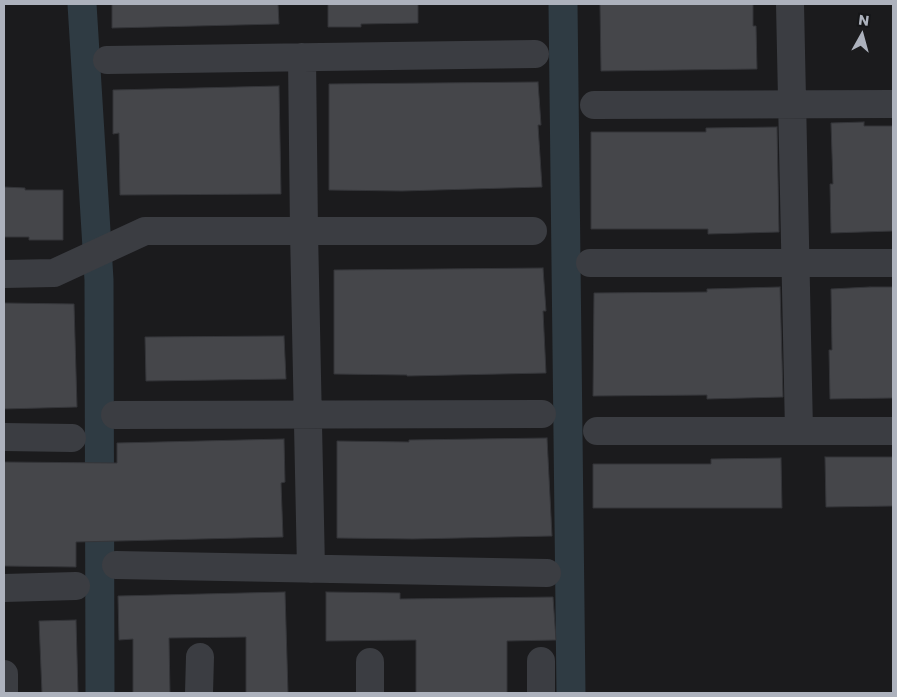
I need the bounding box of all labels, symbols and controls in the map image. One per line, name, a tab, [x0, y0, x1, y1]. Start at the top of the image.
north arrow	[837, 10, 887, 60]
text: N	[857, 10, 870, 31]

